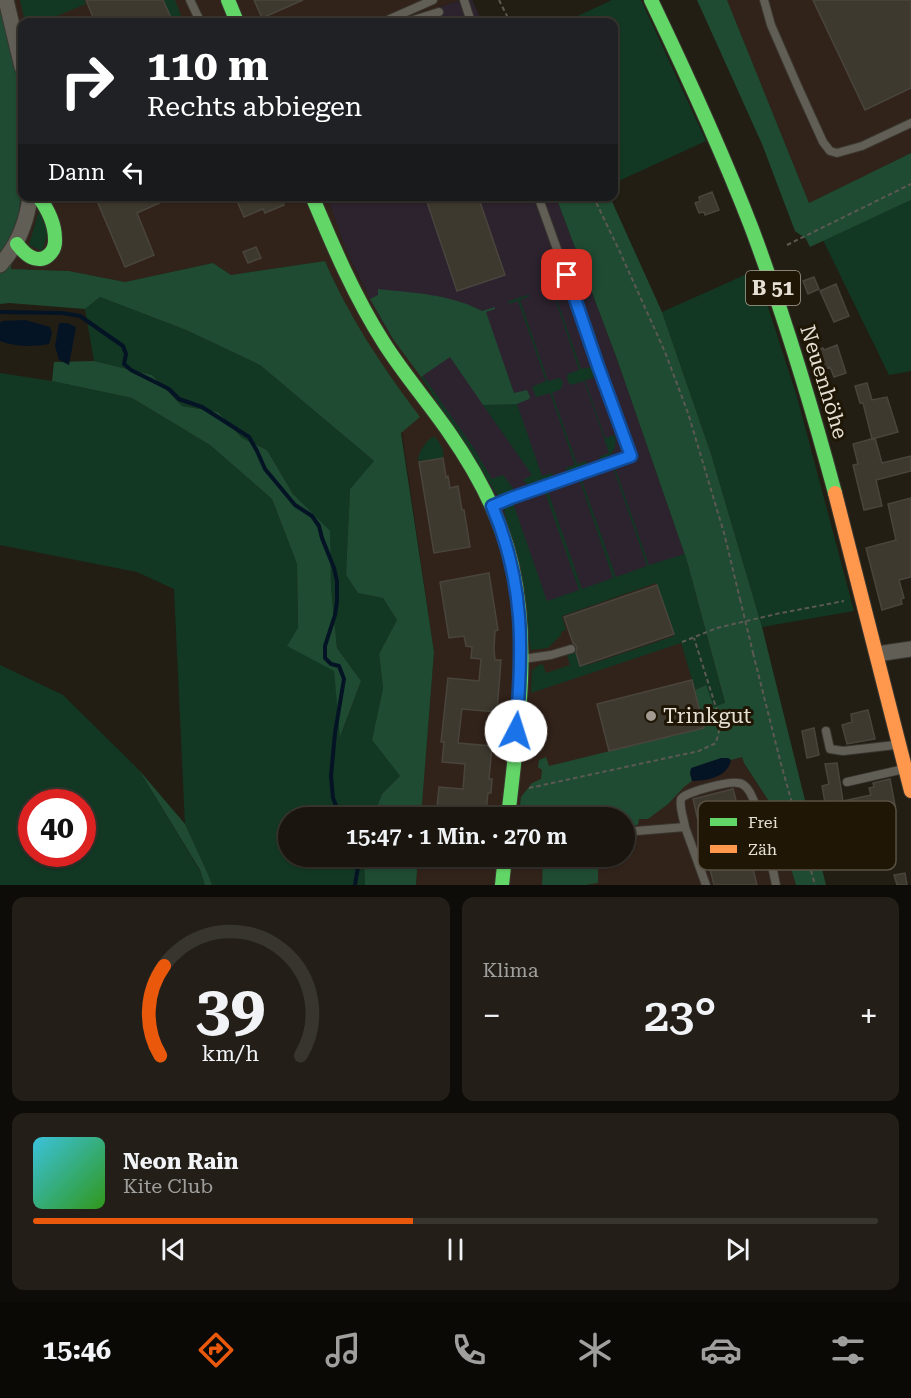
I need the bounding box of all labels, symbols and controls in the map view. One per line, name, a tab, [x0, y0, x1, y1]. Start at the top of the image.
text: 110 m	[147, 41, 269, 90]
icon: right	[48, 42, 126, 120]
text: Rechts abbiegen	[147, 91, 362, 123]
icon: left	[117, 156, 150, 189]
text: Dann	[48, 160, 105, 185]
pin	[541, 249, 592, 300]
icon: arrive	[550, 258, 583, 291]
road number: B 51	[746, 271, 800, 305]
street label: Neuenhöhe	[795, 322, 853, 442]
position arrow	[484, 699, 548, 763]
place label: Trinkgut	[663, 704, 752, 728]
marker: Trinkgut	[644, 709, 658, 723]
speed limit sign: 40	[18, 789, 96, 867]
legend	[698, 801, 896, 870]
text: Frei	[748, 813, 778, 832]
text: 15:47 · 1 Min. · 270 m	[346, 824, 567, 849]
text: Zäh	[748, 840, 777, 859]
text: Klima	[483, 958, 539, 982]
text: 39	[196, 972, 266, 1045]
text: 23°	[644, 989, 717, 1042]
text: −	[483, 996, 501, 1035]
text: +	[860, 996, 878, 1035]
text: km/h	[202, 1041, 260, 1066]
text: Neon Rain	[123, 1149, 238, 1174]
text: Kite Club	[123, 1174, 213, 1198]
icon: previous	[157, 1233, 190, 1266]
icon: pause	[439, 1233, 472, 1266]
icon: next	[721, 1233, 754, 1266]
icon: directions	[195, 1329, 237, 1371]
icon: music	[322, 1329, 364, 1371]
icon: phone	[448, 1329, 490, 1371]
icon: climate	[574, 1329, 616, 1371]
icon: car	[700, 1329, 742, 1371]
icon: filters	[827, 1329, 869, 1371]
text: 15:46	[42, 1334, 111, 1366]

